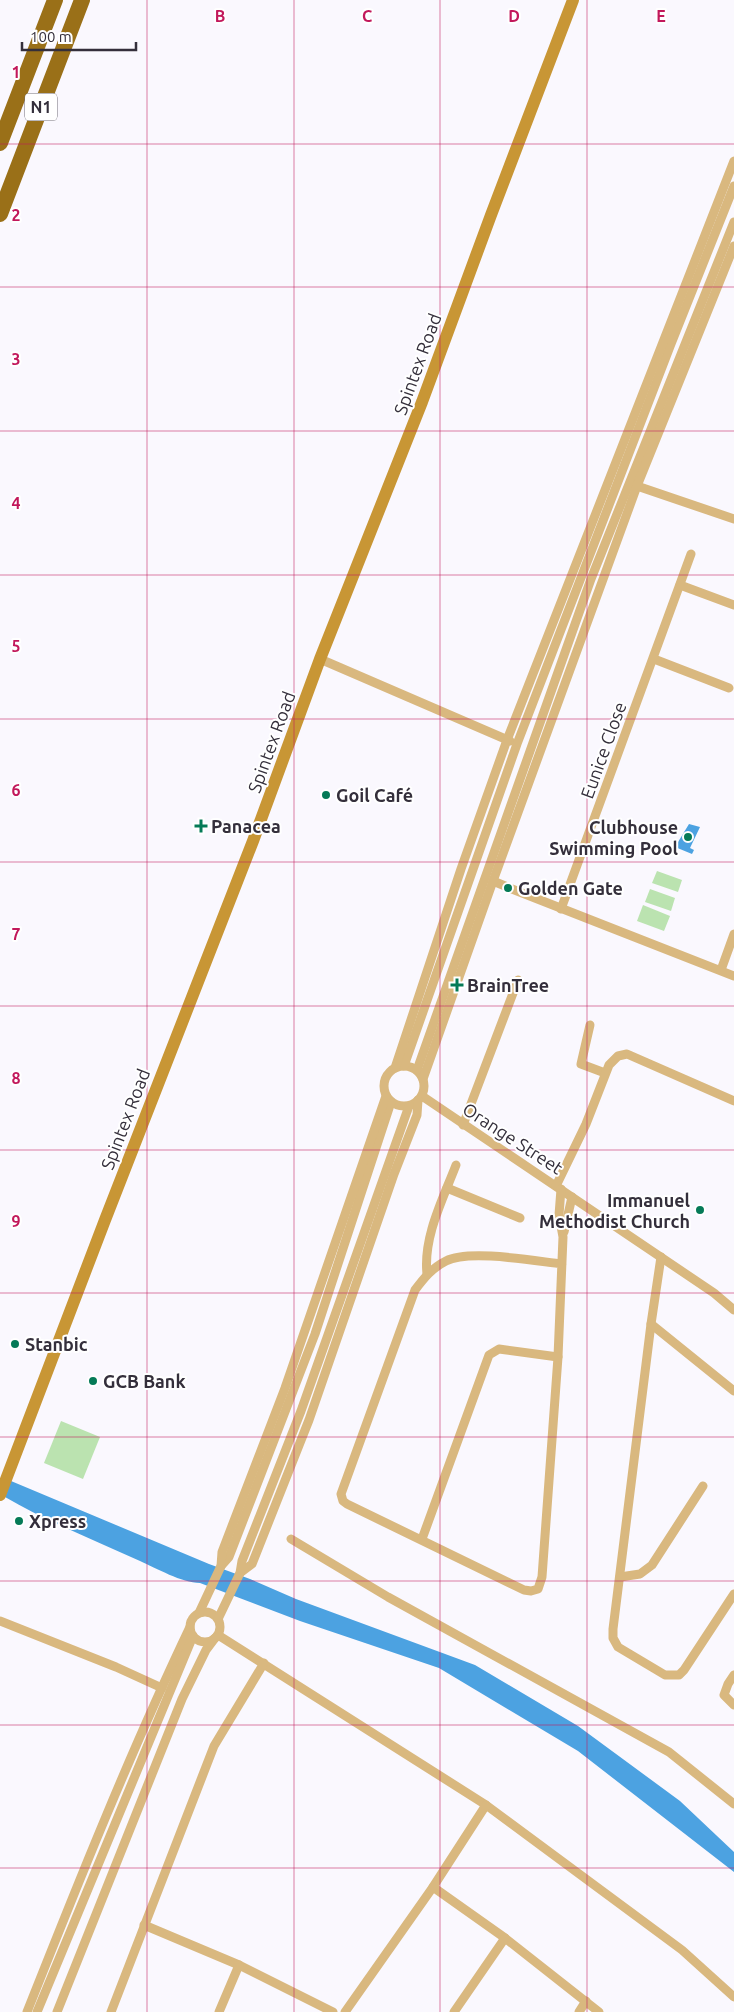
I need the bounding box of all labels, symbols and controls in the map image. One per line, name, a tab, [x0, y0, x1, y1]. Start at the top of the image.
text: B	[215, 7, 225, 25]
text: C	[362, 7, 372, 25]
text: D	[508, 7, 520, 25]
text: E	[656, 7, 666, 25]
scale bar	[22, 20, 136, 52]
text: 100 m	[30, 28, 72, 45]
text: 1	[11, 63, 21, 81]
road number: N1	[25, 94, 57, 120]
text: 2	[11, 206, 21, 224]
street label: Spintex Road	[389, 311, 445, 417]
text: 3	[11, 350, 21, 368]
text: 4	[11, 494, 21, 512]
text: 5	[11, 637, 21, 655]
street label: Spintex Road	[243, 689, 299, 795]
street label: Eunice Close	[576, 699, 630, 801]
text: 6	[11, 781, 21, 799]
place label: Goil Café	[336, 785, 413, 805]
marker: Goil Café	[320, 789, 332, 801]
place label: Panacea	[211, 816, 281, 836]
place label: Clubhouse Swimming Pool	[549, 817, 679, 858]
marker: Panacea	[195, 820, 207, 832]
marker: Clubhouse Swimming Pool	[682, 831, 694, 843]
place label: Golden Gate	[518, 878, 623, 898]
marker: Golden Gate	[502, 882, 514, 894]
text: 7	[11, 925, 21, 943]
place label: BrainTree	[467, 975, 549, 995]
marker: BrainTree	[451, 979, 463, 991]
street label: Spintex Road	[97, 1066, 153, 1172]
text: 8	[11, 1069, 21, 1087]
street label: Orange Street	[459, 1098, 567, 1178]
place label: Immanuel Methodist Church	[539, 1190, 691, 1231]
marker: Immanuel Methodist Church	[694, 1204, 706, 1216]
text: 9	[11, 1212, 21, 1230]
place label: Stanbic	[25, 1334, 88, 1354]
marker: Stanbic	[9, 1338, 21, 1350]
place label: GCB Bank	[103, 1371, 186, 1391]
marker: GCB Bank	[87, 1375, 99, 1387]
place label: Xpress	[29, 1511, 86, 1531]
marker: Xpress	[13, 1515, 25, 1527]

